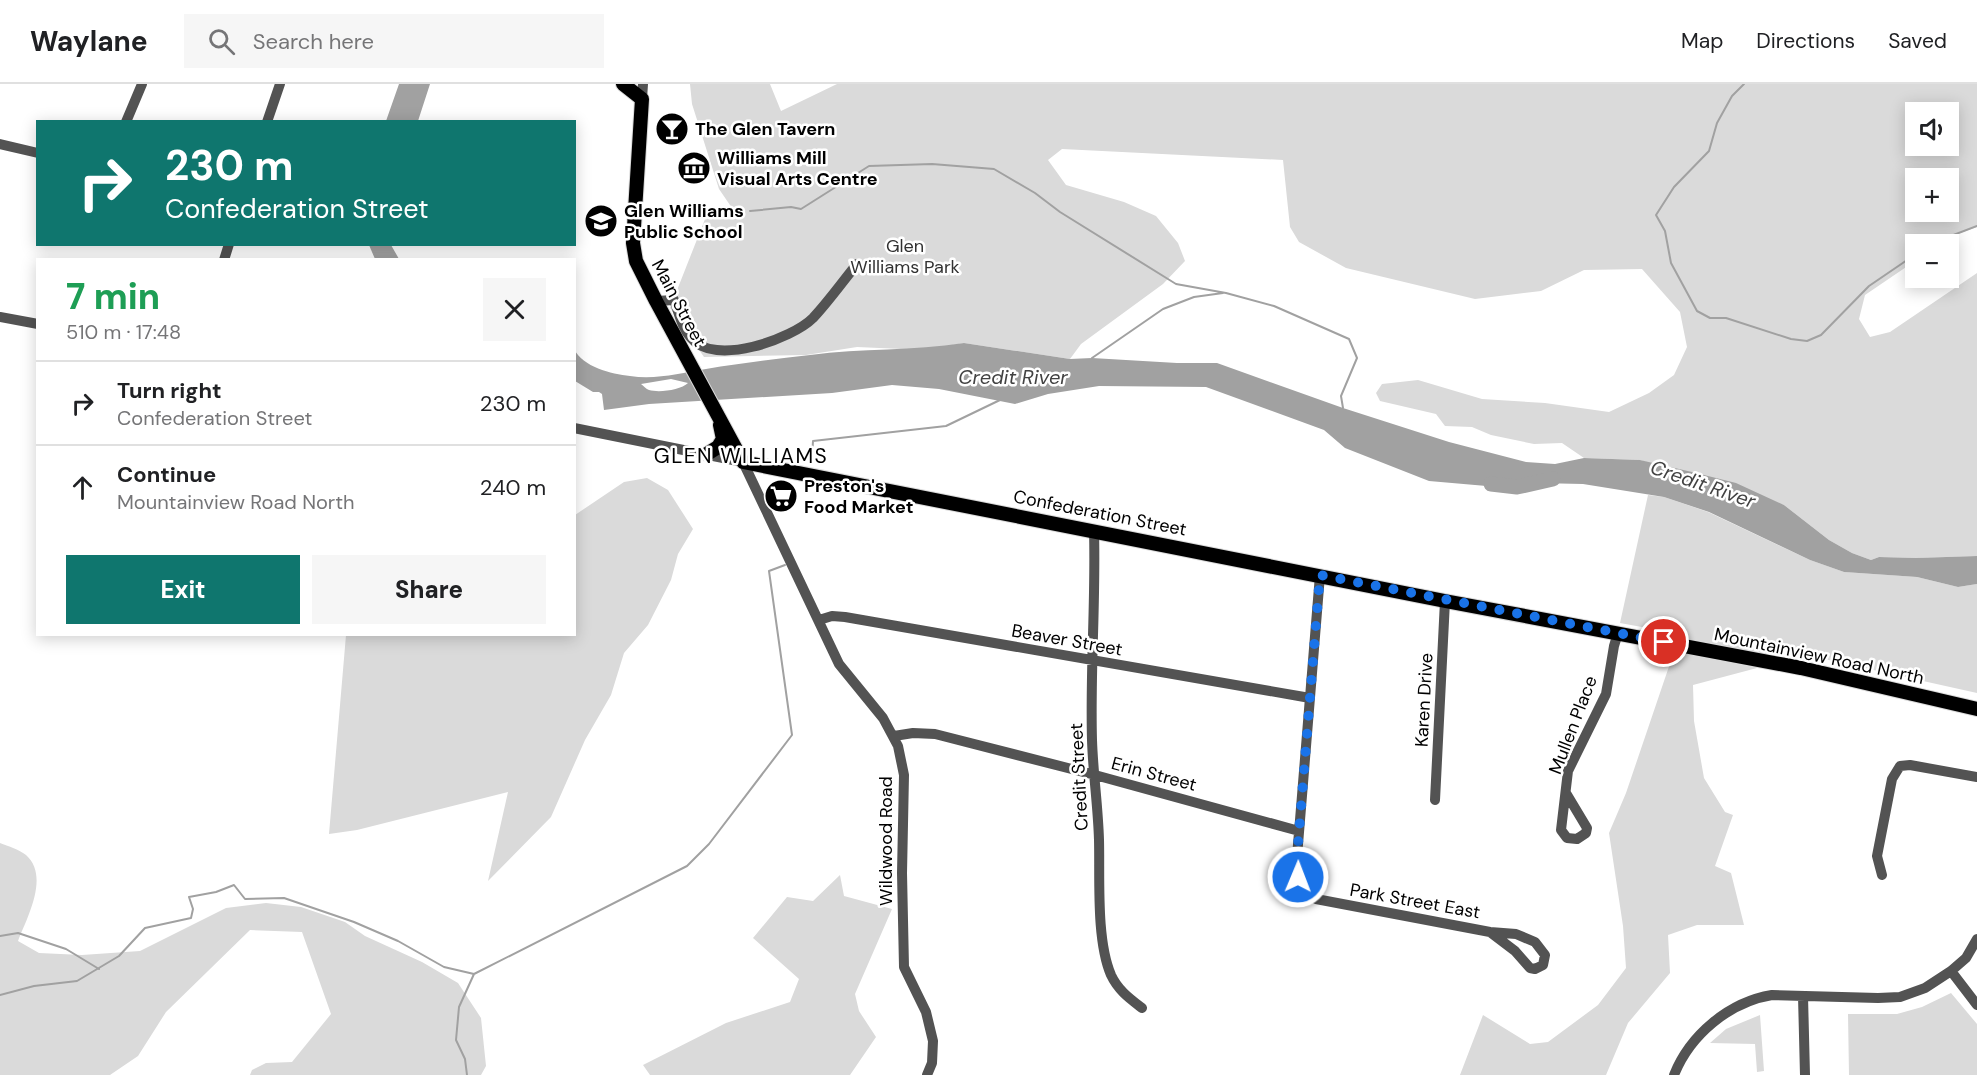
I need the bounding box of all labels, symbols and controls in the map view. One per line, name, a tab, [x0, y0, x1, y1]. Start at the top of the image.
search box	[184, 14, 604, 68]
text: Waylane	[30, 23, 148, 60]
icon: search	[205, 25, 238, 58]
text: Search here	[253, 27, 374, 56]
text: Map	[1681, 27, 1723, 55]
text: Directions	[1756, 27, 1855, 55]
text: Saved	[1888, 27, 1947, 55]
map controls	[1905, 102, 1959, 288]
button: sound	[1905, 102, 1959, 156]
bar icon: The Glen Tavern	[654, 111, 690, 147]
place label: The Glen Tavern	[695, 117, 835, 141]
text: 230 m	[165, 138, 294, 193]
icon: right	[66, 144, 144, 222]
place label: Williams Mill Visual Arts Centre	[717, 146, 878, 191]
museum icon: Williams Mill Visual Arts Centre	[676, 150, 712, 186]
button: +	[1905, 168, 1959, 222]
text: Confederation Street	[165, 191, 429, 226]
place label: Glen Williams Public School	[624, 199, 744, 244]
school or university icon: Glen Williams Public School	[583, 203, 619, 239]
park label: Glen Williams Park	[850, 234, 960, 279]
button: −	[1905, 234, 1959, 288]
street label: Main Street	[646, 255, 712, 351]
text: 7 min	[66, 273, 160, 320]
button: close	[483, 278, 546, 341]
text: 510 m · 17:48	[66, 319, 181, 345]
water label: Credit River	[958, 364, 1068, 390]
text: Turn right	[117, 376, 222, 405]
icon: right	[66, 387, 99, 420]
text: 230 m	[480, 389, 546, 418]
text: Confederation Street	[117, 405, 312, 431]
district label: GLEN WILLIAMS	[654, 442, 828, 470]
water label: Credit River	[1647, 454, 1760, 514]
text: Continue	[117, 460, 216, 489]
icon: ahead	[66, 471, 99, 504]
text: 240 m	[480, 473, 546, 502]
place label: Preston's Food Market	[804, 474, 914, 519]
supermarket icon: Preston's Food Market	[763, 478, 799, 514]
street label: Confederation Street	[1011, 484, 1189, 542]
text: Mountainview Road North	[117, 489, 355, 515]
button: Exit	[66, 555, 300, 624]
button: Share	[312, 555, 546, 624]
pin	[1638, 616, 1689, 667]
street label: Beaver Street	[1010, 618, 1124, 662]
street label: Mountainview Road North	[1712, 622, 1926, 690]
icon: arrive	[1647, 625, 1680, 658]
street label: Karen Drive	[1410, 652, 1438, 748]
street label: Mullen Place	[1543, 672, 1603, 778]
street label: Credit Street	[1064, 722, 1094, 832]
street label: Erin Street	[1109, 751, 1199, 797]
street label: Wildwood Road	[874, 776, 898, 906]
position arrow	[1266, 845, 1330, 909]
street label: Park Street East	[1348, 878, 1482, 924]

